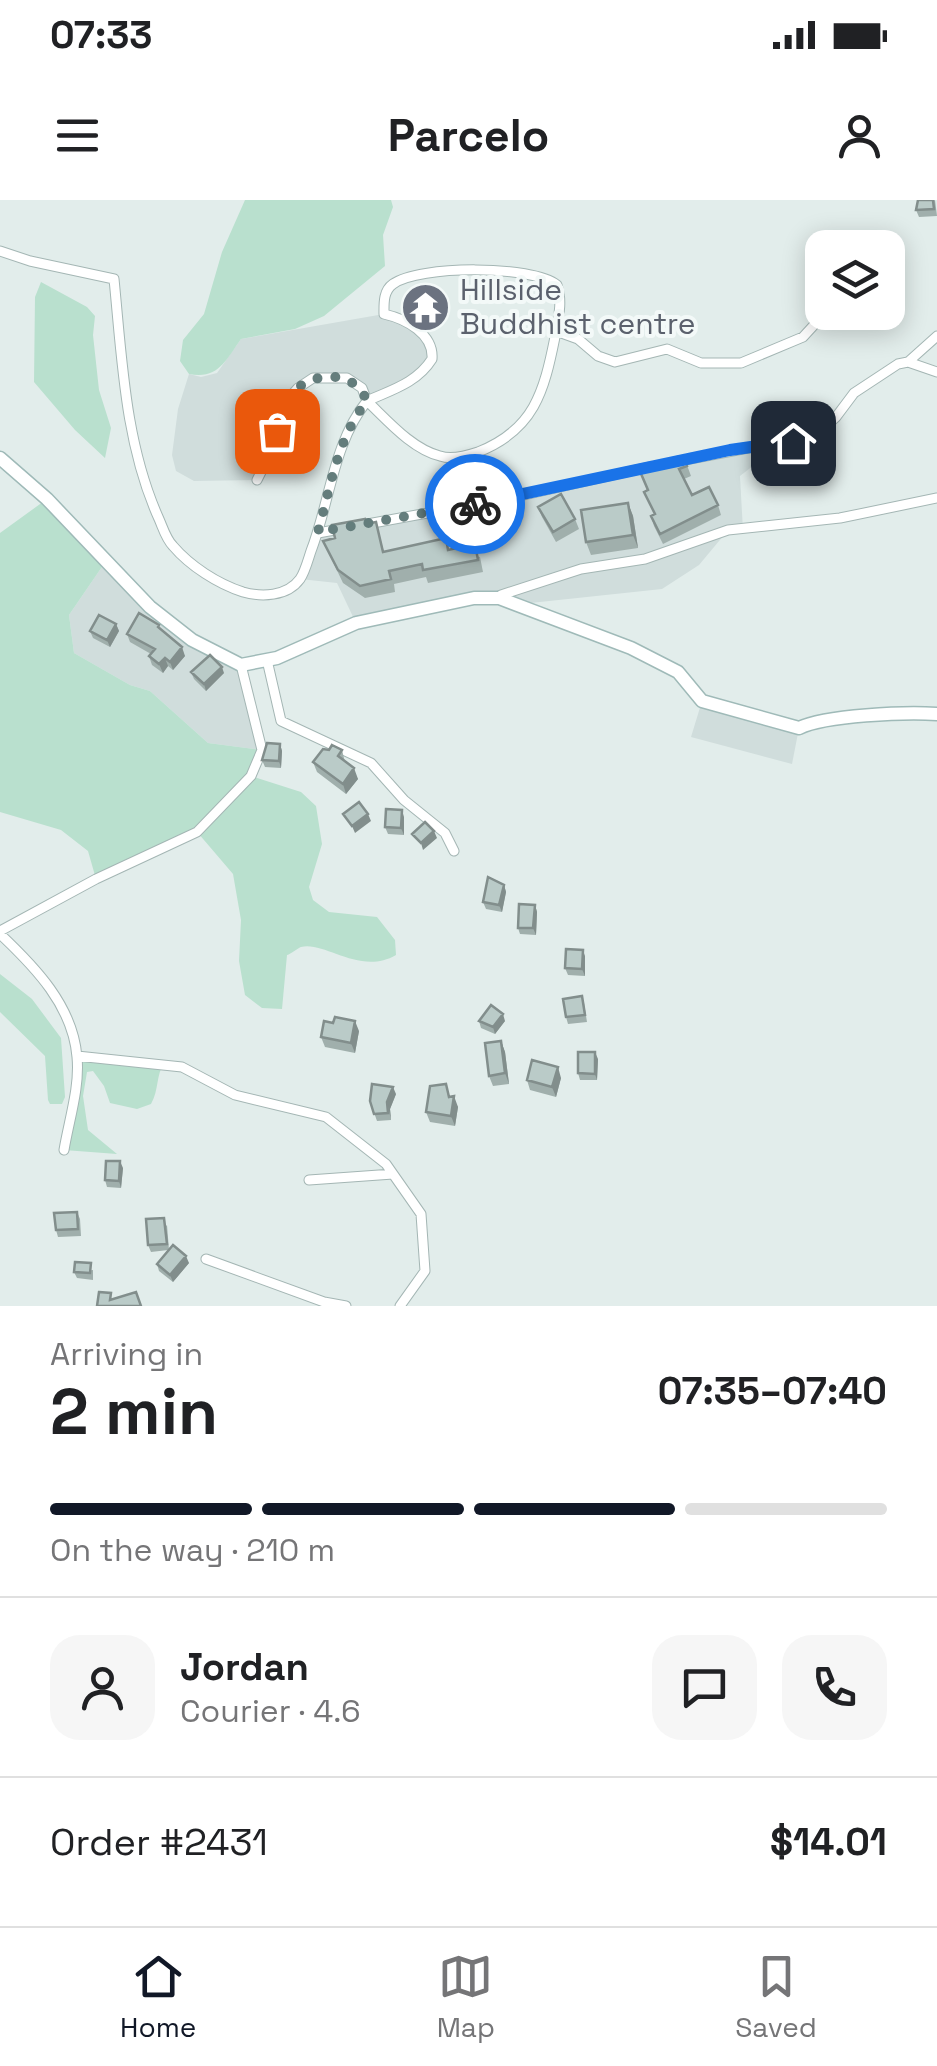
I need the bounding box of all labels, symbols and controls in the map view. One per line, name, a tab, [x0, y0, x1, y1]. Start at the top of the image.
text: 07:33	[50, 11, 152, 59]
text: Parcelo	[388, 107, 549, 164]
icon: menu	[50, 108, 105, 163]
icon: person	[832, 108, 887, 163]
map controls	[805, 230, 905, 330]
button: layers	[805, 230, 905, 330]
place label: Hillside Buddhist centre	[460, 270, 696, 343]
temple icon: Hillside Buddhist centre	[399, 281, 451, 333]
pin	[235, 389, 320, 474]
pin	[751, 401, 836, 486]
icon: bag	[250, 404, 305, 459]
icon: home	[766, 416, 821, 471]
courier	[425, 454, 525, 554]
icon: bike	[448, 477, 503, 532]
text: Arriving in	[50, 1334, 203, 1374]
text: 07:35–07:40	[658, 1367, 887, 1415]
text: 2 min	[50, 1370, 218, 1453]
text: On the way · 210 m	[50, 1530, 335, 1570]
button: person	[50, 1635, 155, 1740]
button: chat	[652, 1635, 757, 1740]
button: phone	[782, 1635, 887, 1740]
text: Jordan	[180, 1643, 309, 1691]
text: Courier · 4.6	[180, 1691, 361, 1731]
text: Order #2431	[50, 1818, 268, 1866]
text: $14.01	[770, 1818, 887, 1866]
tab: Home	[120, 1949, 196, 2045]
tab: Map	[437, 1949, 495, 2045]
tab: Saved	[735, 1949, 817, 2045]

